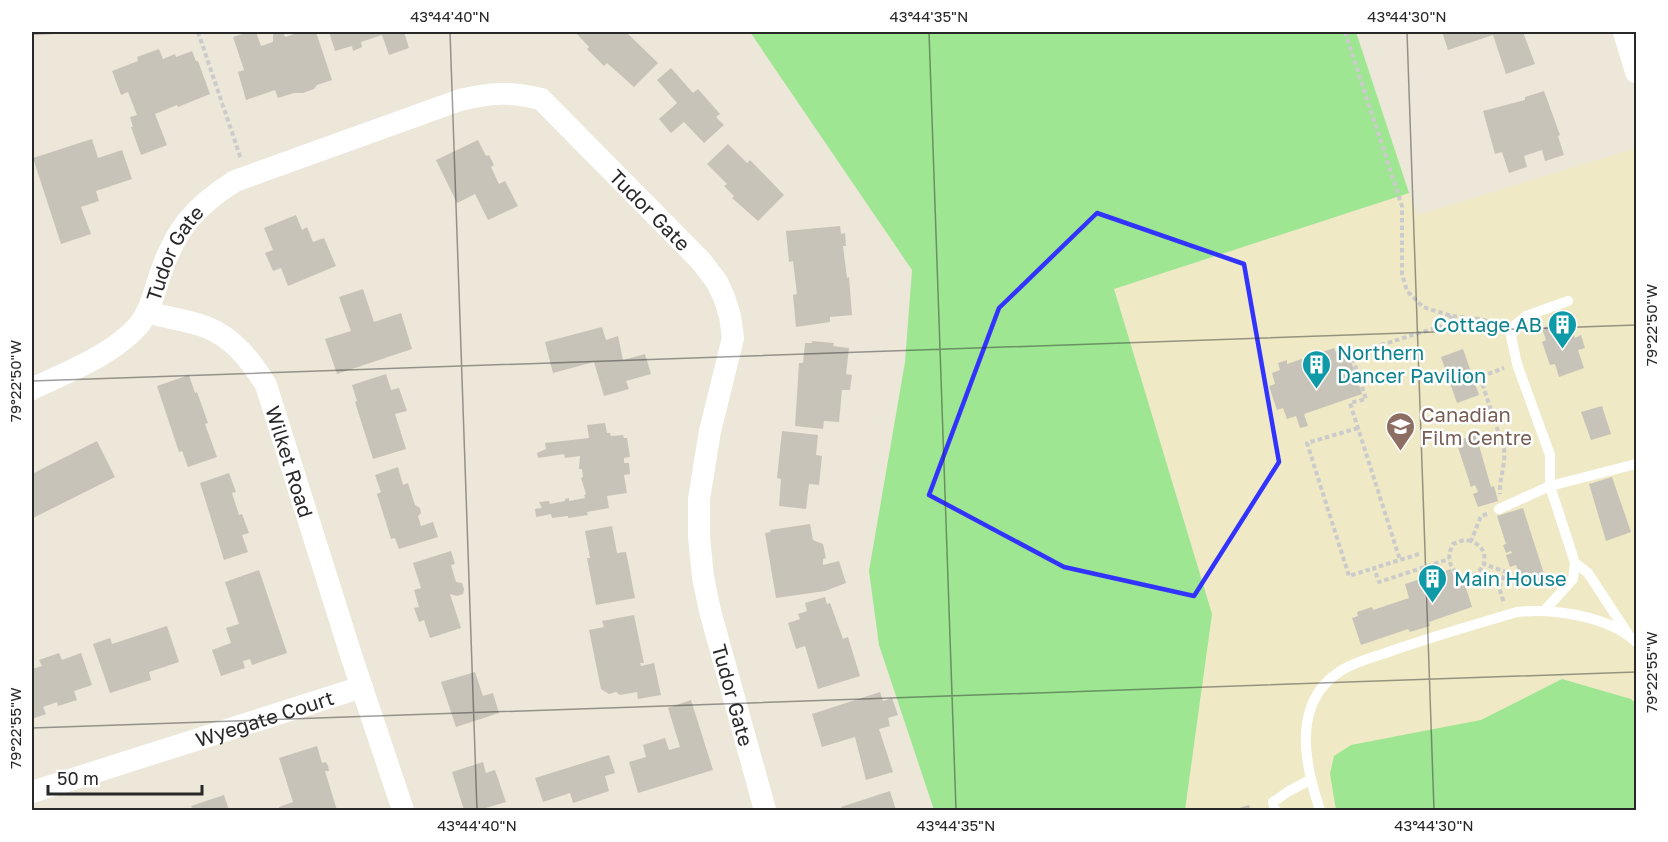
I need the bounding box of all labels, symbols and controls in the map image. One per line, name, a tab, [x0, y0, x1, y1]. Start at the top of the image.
text: 43°44'40"N	[410, 7, 490, 25]
text: 43°44'35"N	[890, 7, 968, 25]
text: 43°44'30"N	[1367, 7, 1447, 25]
street label: Tudor Gate	[605, 164, 696, 255]
street label: Tudor Gate	[141, 200, 208, 304]
text: 79°22'50"W	[1642, 284, 1660, 366]
building icon: Cottage AB	[1547, 308, 1579, 350]
place label: Cottage AB	[1434, 312, 1542, 336]
text: 79°22'50"W	[6, 340, 24, 422]
place label: Northern Dancer Pavilion	[1337, 340, 1486, 387]
building icon: Northern Dancer Pavilion	[1300, 348, 1332, 390]
place label: Canadian Film Centre	[1421, 402, 1532, 449]
street label: Wilket Road	[261, 403, 319, 520]
school or university icon: Canadian Film Centre	[1384, 410, 1416, 452]
building icon: Main House	[1417, 562, 1449, 604]
place label: Main House	[1454, 566, 1567, 590]
text: 79°22'55"W	[1642, 631, 1660, 713]
street label: Tudor Gate	[708, 641, 759, 749]
street label: Wyegate Court	[192, 685, 337, 751]
text: 79°22'55"W	[6, 687, 24, 769]
scale bar	[48, 758, 202, 796]
text: 50 m	[57, 767, 99, 789]
text: 43°44'40"N	[437, 816, 517, 834]
text: 43°44'35"N	[917, 816, 995, 834]
text: 43°44'30"N	[1394, 816, 1474, 834]

